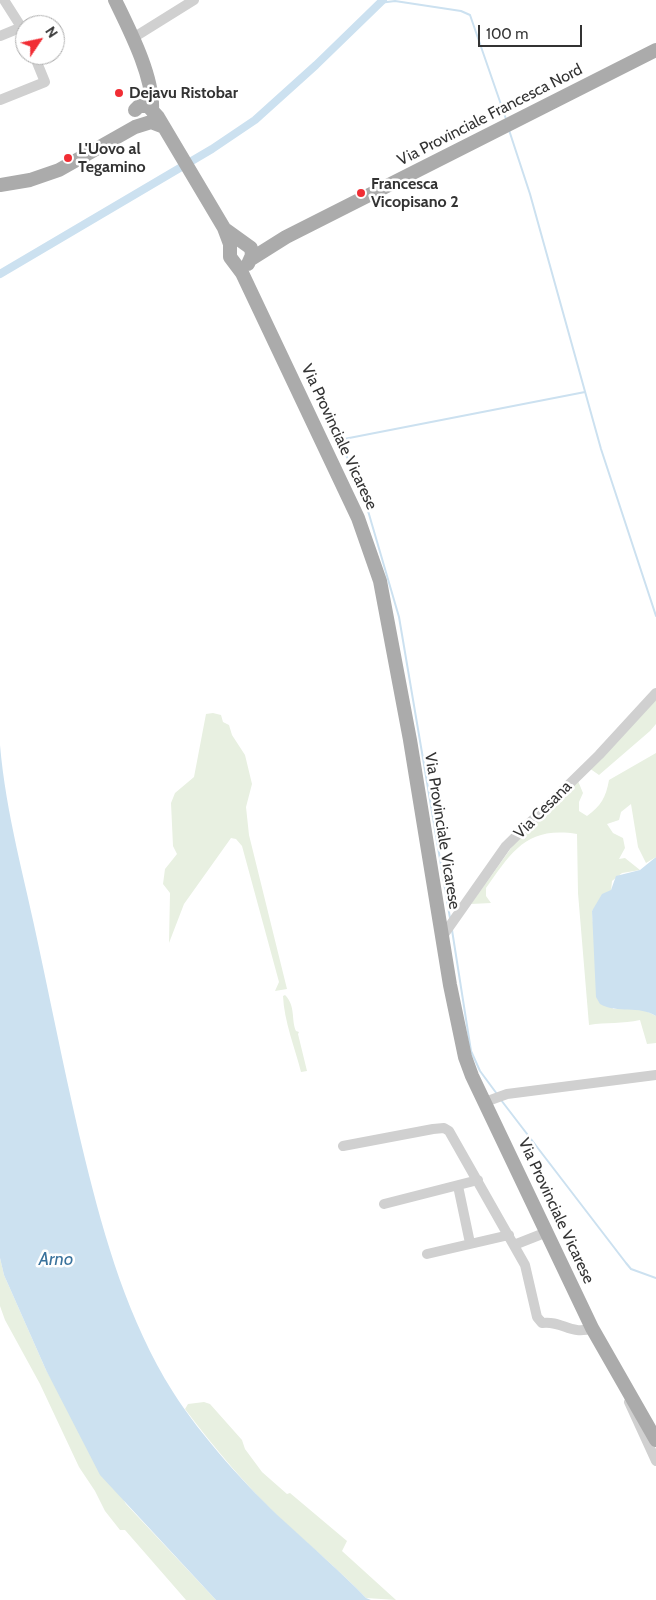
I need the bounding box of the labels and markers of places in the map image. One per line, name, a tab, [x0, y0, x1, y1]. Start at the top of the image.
place label: Dejavu Ristobar	[129, 83, 238, 103]
marker: Dejavu Ristobar	[113, 87, 125, 99]
place label: L'Uovo al Tegamino	[78, 139, 146, 177]
marker: L'Uovo al Tegamino	[62, 152, 74, 164]
place label: Francesca Vicopisano 2	[371, 174, 459, 212]
marker: Francesca Vicopisano 2	[355, 187, 367, 199]

